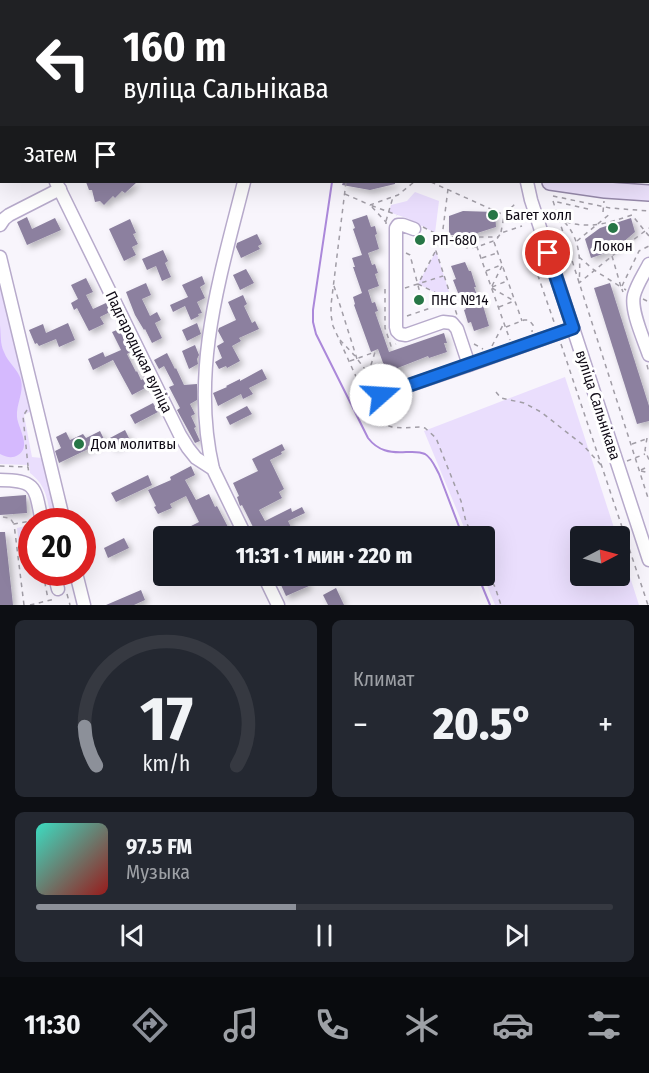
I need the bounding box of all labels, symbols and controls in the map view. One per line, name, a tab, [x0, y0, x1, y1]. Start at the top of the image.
text: 160 m	[123, 22, 226, 72]
icon: left	[24, 24, 102, 102]
text: вуліца Сальнікава	[123, 73, 329, 105]
icon: arrive	[89, 138, 122, 171]
text: Затем	[24, 141, 77, 168]
place label: Багет холл	[505, 206, 572, 224]
marker: Багет холл	[486, 208, 500, 222]
marker: Локон	[606, 221, 620, 235]
pin	[522, 227, 573, 278]
place label: РП-680	[432, 231, 477, 249]
marker: РП-680	[413, 233, 427, 247]
icon: arrive	[531, 236, 564, 269]
place label: Локон	[593, 237, 633, 255]
street label: Падгародцкая вуліца	[102, 288, 176, 416]
place label: ПНС №14	[431, 291, 488, 309]
marker: ПНС №14	[412, 293, 426, 307]
street label: вуліца Сальнікава	[572, 348, 624, 462]
position arrow	[349, 363, 413, 427]
place label: Дом молитвы	[90, 435, 176, 453]
marker: Дом молитвы	[72, 437, 86, 451]
speed limit sign: 20	[18, 508, 96, 586]
north arrow	[570, 526, 630, 586]
map controls	[570, 526, 630, 586]
text: 11:31 · 1 мин · 220 m	[236, 542, 412, 569]
text: Климат	[353, 667, 414, 691]
text: 17	[140, 682, 192, 757]
text: 20.5°	[433, 697, 533, 751]
text: −	[353, 705, 368, 745]
text: +	[598, 705, 613, 745]
text: km/h	[142, 751, 190, 777]
text: 97.5 FM	[126, 833, 192, 860]
text: Музыка	[126, 860, 190, 884]
icon: previous	[116, 919, 149, 952]
icon: pause	[308, 919, 341, 952]
icon: next	[500, 919, 533, 952]
icon: directions	[129, 1004, 171, 1046]
icon: music	[220, 1004, 262, 1046]
icon: phone	[311, 1004, 353, 1046]
icon: climate	[401, 1004, 443, 1046]
icon: car	[492, 1004, 534, 1046]
icon: filters	[583, 1004, 625, 1046]
text: 11:30	[24, 1009, 81, 1041]

